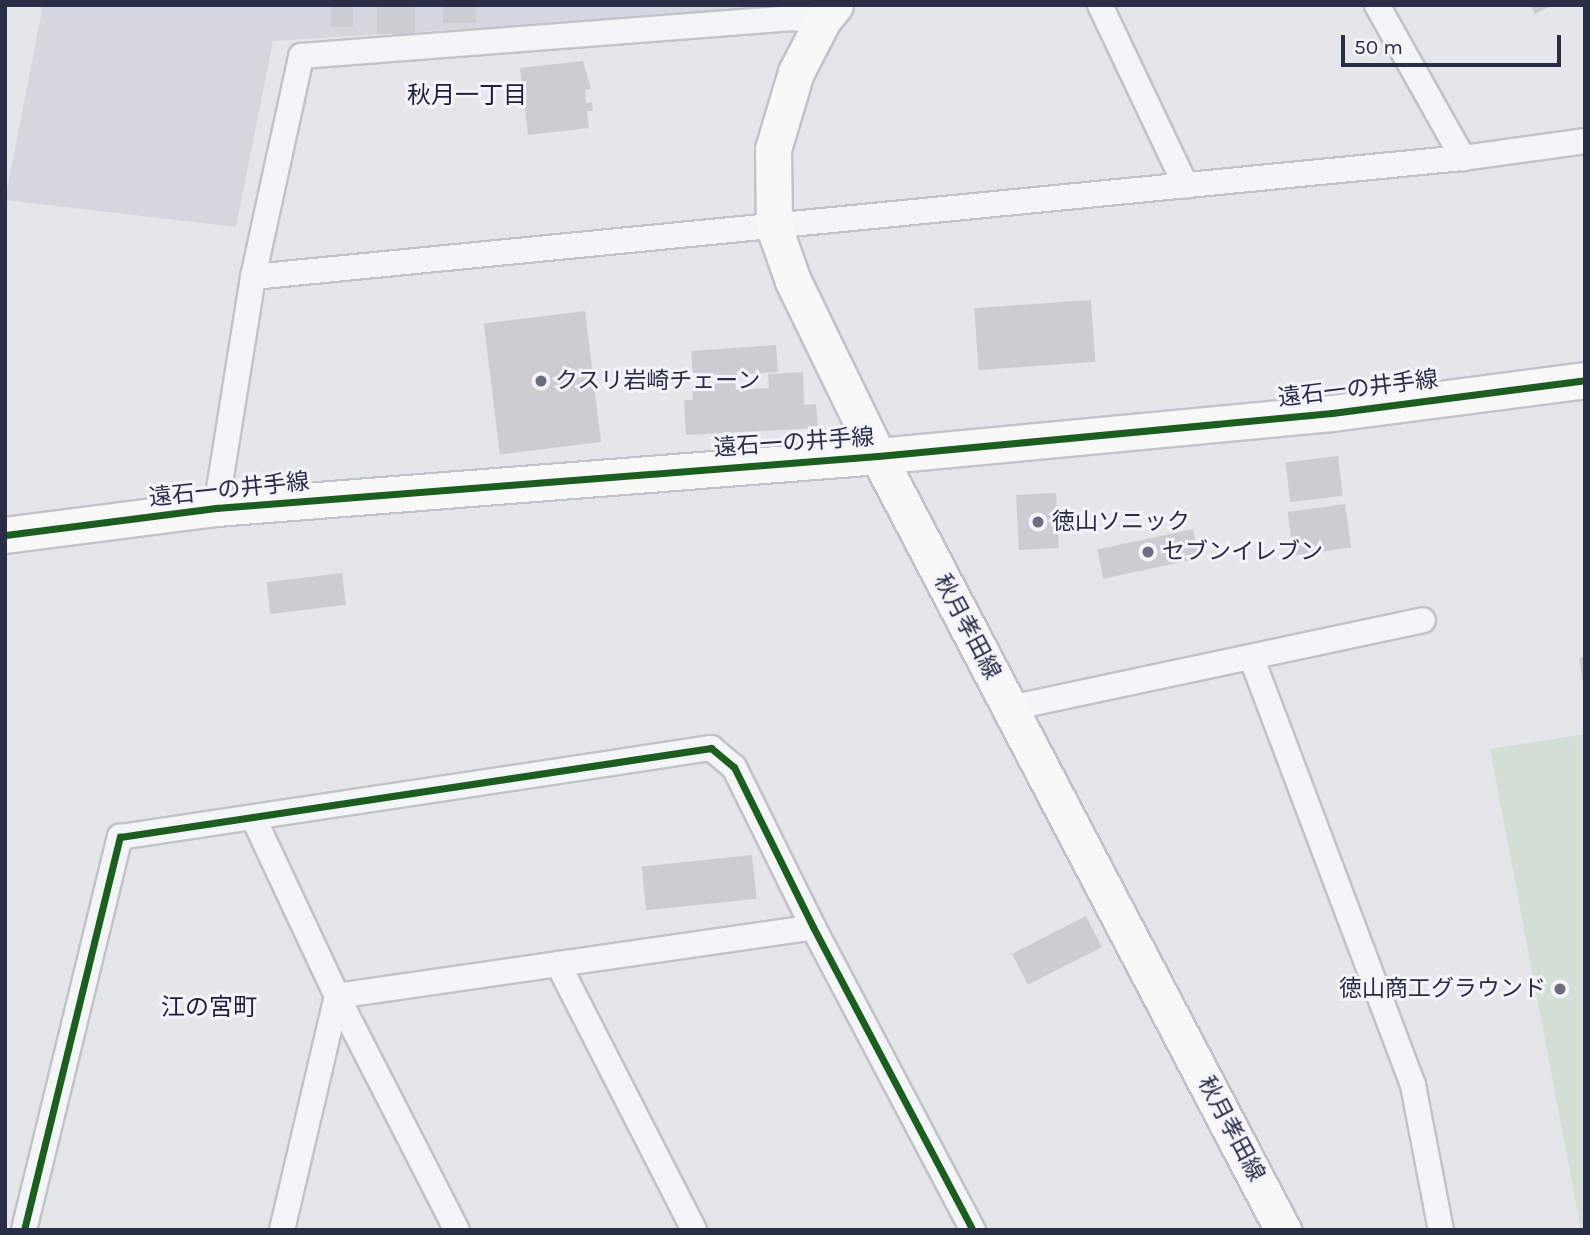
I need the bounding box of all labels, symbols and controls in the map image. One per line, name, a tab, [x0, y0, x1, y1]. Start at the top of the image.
scale bar	[1345, 21, 1566, 65]
text: 50 m	[1354, 35, 1403, 59]
district label: 秋月一丁目	[407, 82, 527, 110]
street label: 遠石一の井手線	[1276, 365, 1440, 413]
place label: クスリ岩崎チェーン	[555, 367, 762, 395]
marker: クスリ岩崎チェーン	[533, 373, 549, 389]
street label: 遠石一の井手線	[713, 424, 875, 462]
street label: 遠石一の井手線	[147, 468, 311, 512]
place label: 徳山ソニック	[1052, 508, 1190, 536]
marker: 徳山ソニック	[1030, 514, 1046, 530]
place label: セブンイレブン	[1162, 538, 1323, 566]
marker: セブンイレブン	[1140, 544, 1156, 560]
street label: 秋月孝田線	[928, 570, 1006, 684]
place label: 徳山商工グラウンド	[1339, 975, 1546, 1003]
marker: 徳山商工グラウンド	[1552, 981, 1568, 997]
district label: 江の宮町	[161, 994, 257, 1022]
street label: 秋月孝田線	[1192, 1072, 1270, 1186]

